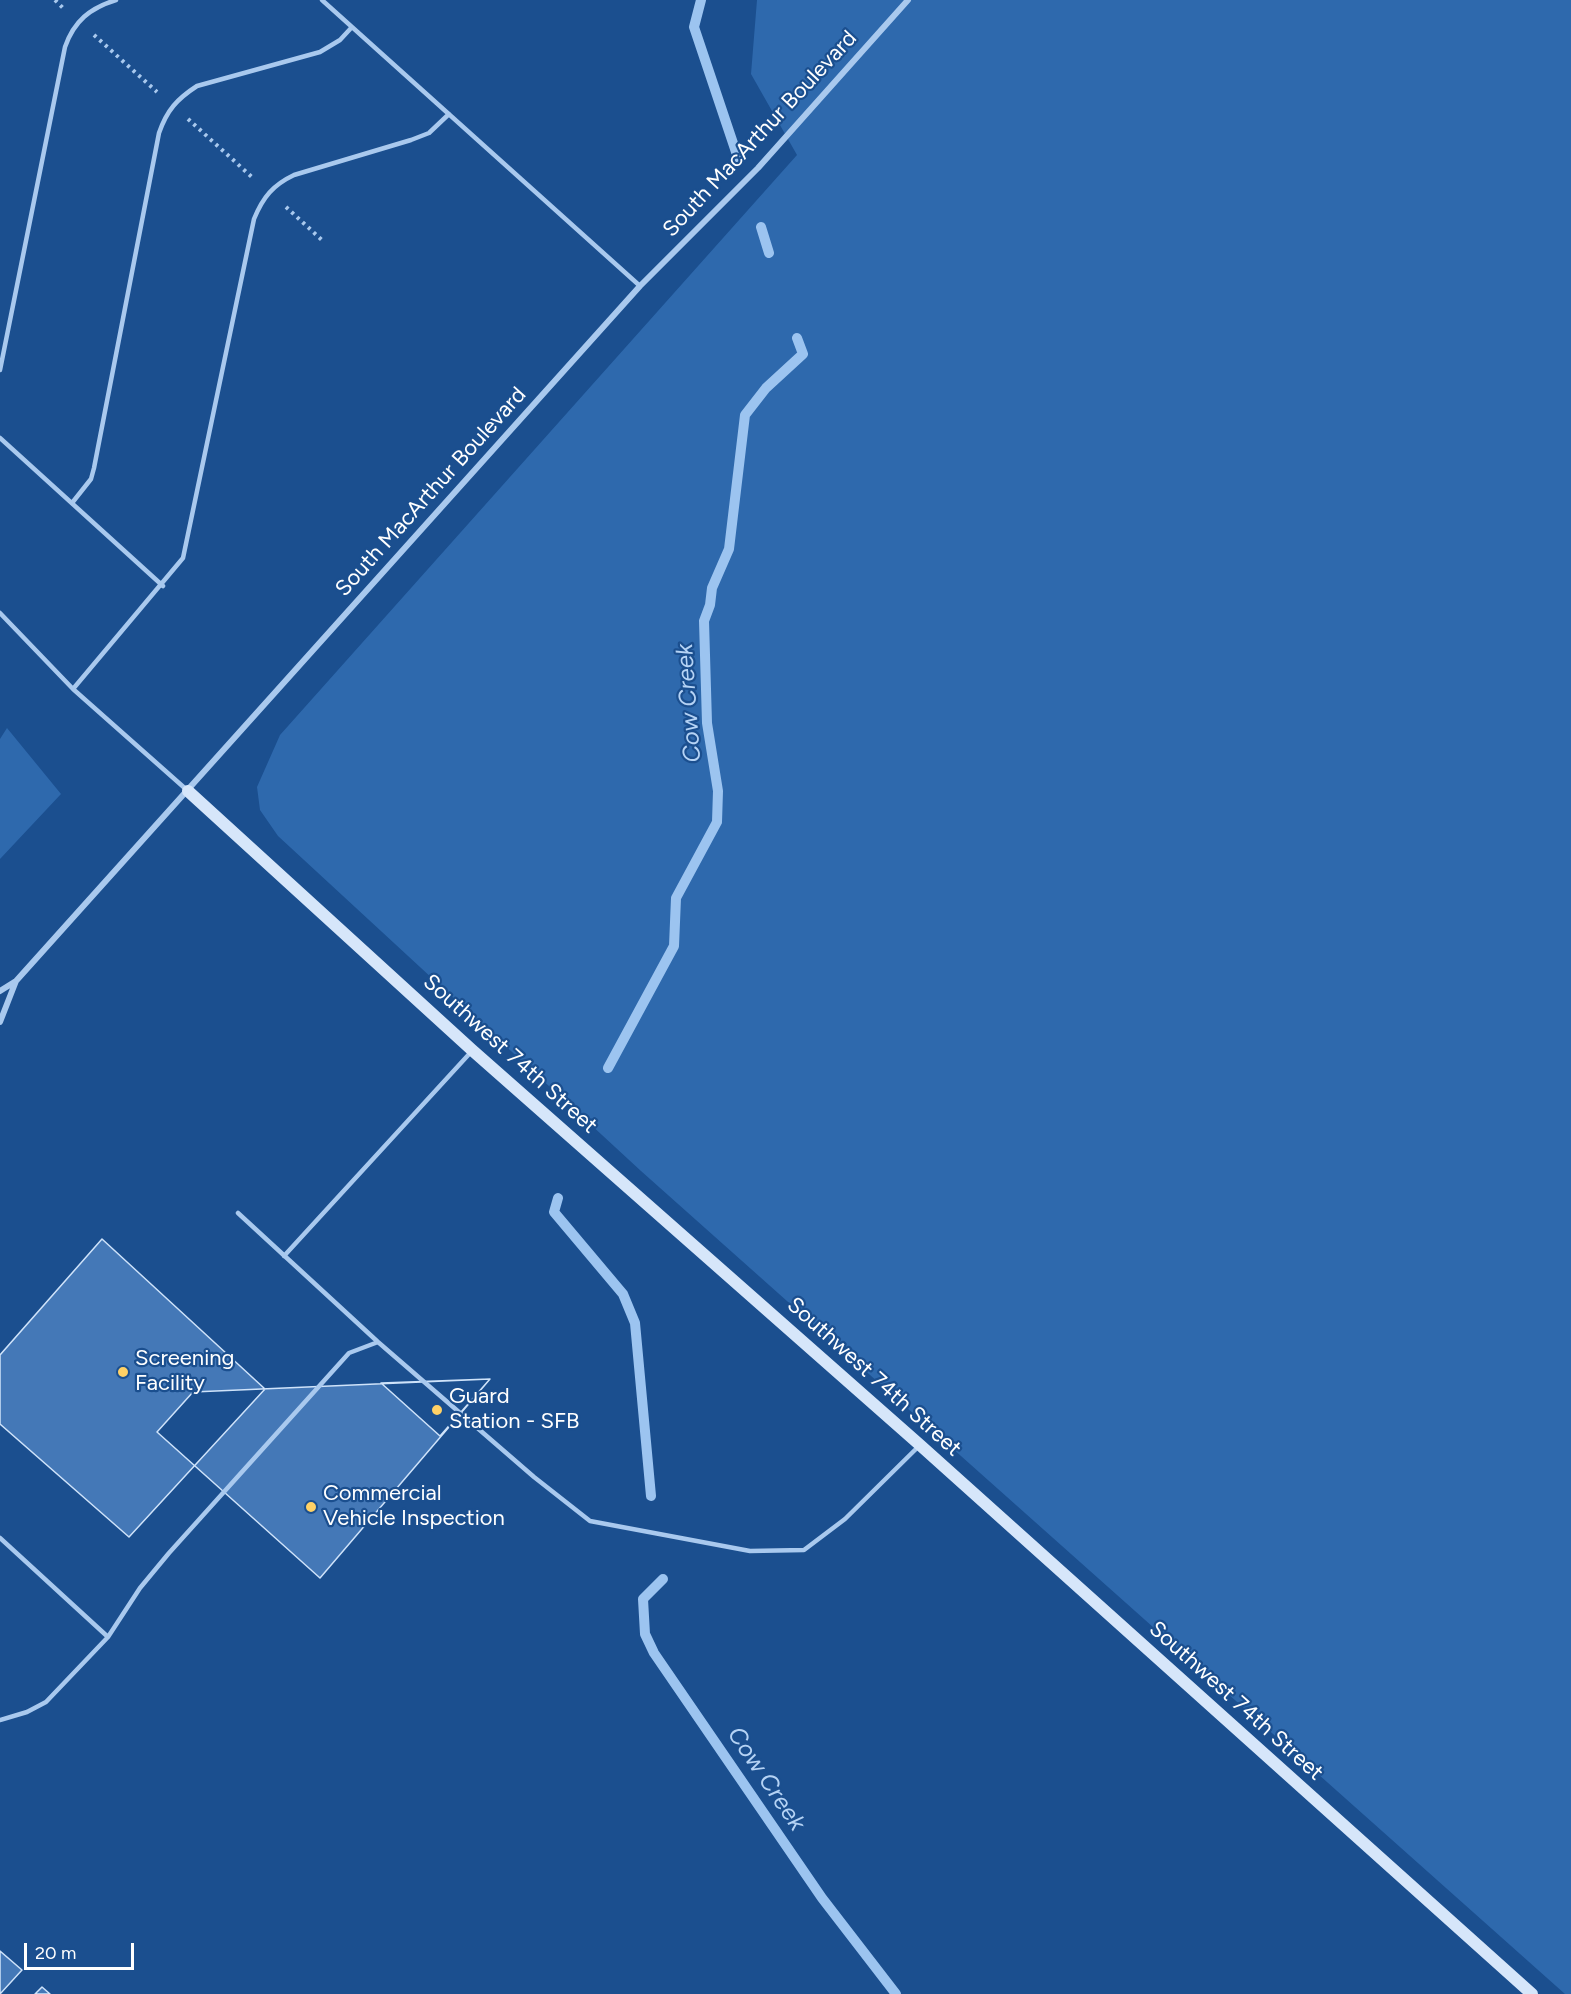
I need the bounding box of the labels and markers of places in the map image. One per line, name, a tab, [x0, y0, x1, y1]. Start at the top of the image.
place label: Screening Facility	[135, 1346, 234, 1398]
marker: Screening Facility	[116, 1365, 130, 1379]
place label: Guard Station - SFB	[449, 1384, 579, 1436]
marker: Guard Station - SFB	[430, 1403, 444, 1417]
place label: Commercial Vehicle Inspection	[323, 1481, 505, 1532]
marker: Commercial Vehicle Inspection	[304, 1500, 318, 1514]

